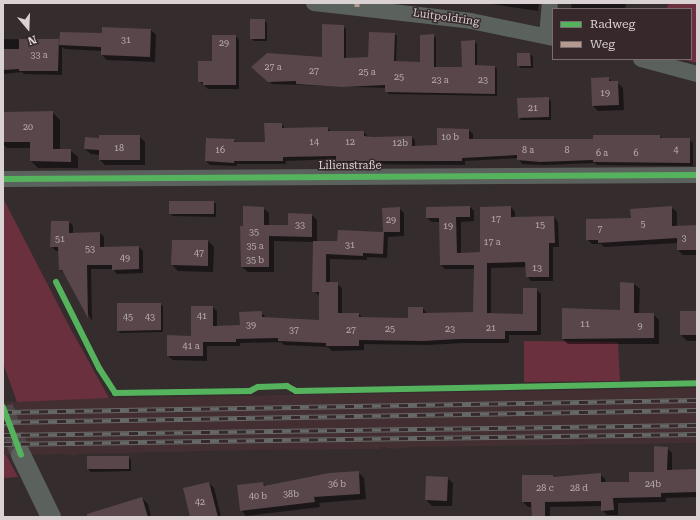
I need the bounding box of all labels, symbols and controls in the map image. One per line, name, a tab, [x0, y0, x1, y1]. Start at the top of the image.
street label: Luitpoldring	[412, 7, 480, 29]
north arrow	[8, 8, 48, 48]
legend	[552, 8, 692, 60]
text: Radweg	[590, 17, 635, 31]
text: N	[26, 32, 38, 47]
house number: 31	[121, 35, 131, 45]
text: Weg	[590, 37, 615, 51]
house number: 29	[219, 38, 229, 48]
house number: 33 a	[30, 50, 48, 60]
house number: 27 a	[264, 62, 282, 72]
house number: 27	[309, 66, 319, 76]
house number: 25 a	[358, 67, 376, 77]
house number: 25	[394, 72, 404, 82]
house number: 23 a	[431, 75, 449, 85]
house number: 23	[478, 75, 488, 85]
house number: 19	[600, 88, 610, 98]
house number: 21	[528, 103, 538, 113]
house number: 20	[23, 122, 33, 132]
house number: 10 b	[441, 132, 459, 142]
house number: 14	[309, 137, 319, 147]
house number: 12	[345, 137, 355, 147]
house number: 12b	[392, 138, 408, 148]
house number: 18	[114, 143, 124, 153]
house number: 16	[215, 145, 225, 155]
house number: 8 a	[522, 145, 534, 155]
house number: 8	[564, 145, 570, 155]
house number: 4	[673, 145, 679, 155]
house number: 6 a	[596, 148, 608, 158]
house number: 6	[633, 148, 639, 158]
street label: Lilienstraße	[319, 159, 381, 173]
house number: 17	[491, 214, 501, 224]
house number: 29	[386, 215, 396, 225]
house number: 5	[640, 219, 646, 229]
house number: 33	[295, 220, 305, 230]
house number: 15	[535, 220, 545, 230]
house number: 19	[443, 221, 453, 231]
house number: 7	[597, 224, 603, 234]
house number: 35	[249, 227, 259, 237]
house number: 3	[681, 233, 687, 243]
house number: 51	[55, 234, 65, 244]
house number: 17 a	[483, 237, 501, 247]
house number: 31	[345, 240, 355, 250]
house number: 35 a	[246, 241, 264, 251]
house number: 53	[85, 244, 95, 254]
house number: 47	[194, 248, 204, 258]
house number: 49	[120, 253, 130, 263]
house number: 35 b	[246, 255, 264, 265]
house number: 13	[532, 263, 542, 273]
house number: 41	[197, 311, 207, 321]
house number: 45	[123, 312, 133, 322]
house number: 43	[145, 312, 155, 322]
house number: 11	[580, 319, 590, 329]
house number: 39	[246, 320, 256, 330]
house number: 9	[637, 321, 643, 331]
house number: 21	[486, 323, 496, 333]
house number: 25	[385, 324, 395, 334]
house number: 23	[445, 324, 455, 334]
house number: 37	[289, 325, 299, 335]
house number: 27	[346, 325, 356, 335]
house number: 41 a	[182, 341, 200, 351]
house number: 36 b	[328, 479, 346, 489]
house number: 24b	[645, 479, 661, 489]
house number: 28 c	[536, 483, 554, 493]
house number: 28 d	[570, 483, 588, 493]
house number: 38b	[283, 489, 299, 499]
house number: 40 b	[249, 491, 267, 501]
house number: 42	[195, 497, 205, 507]

